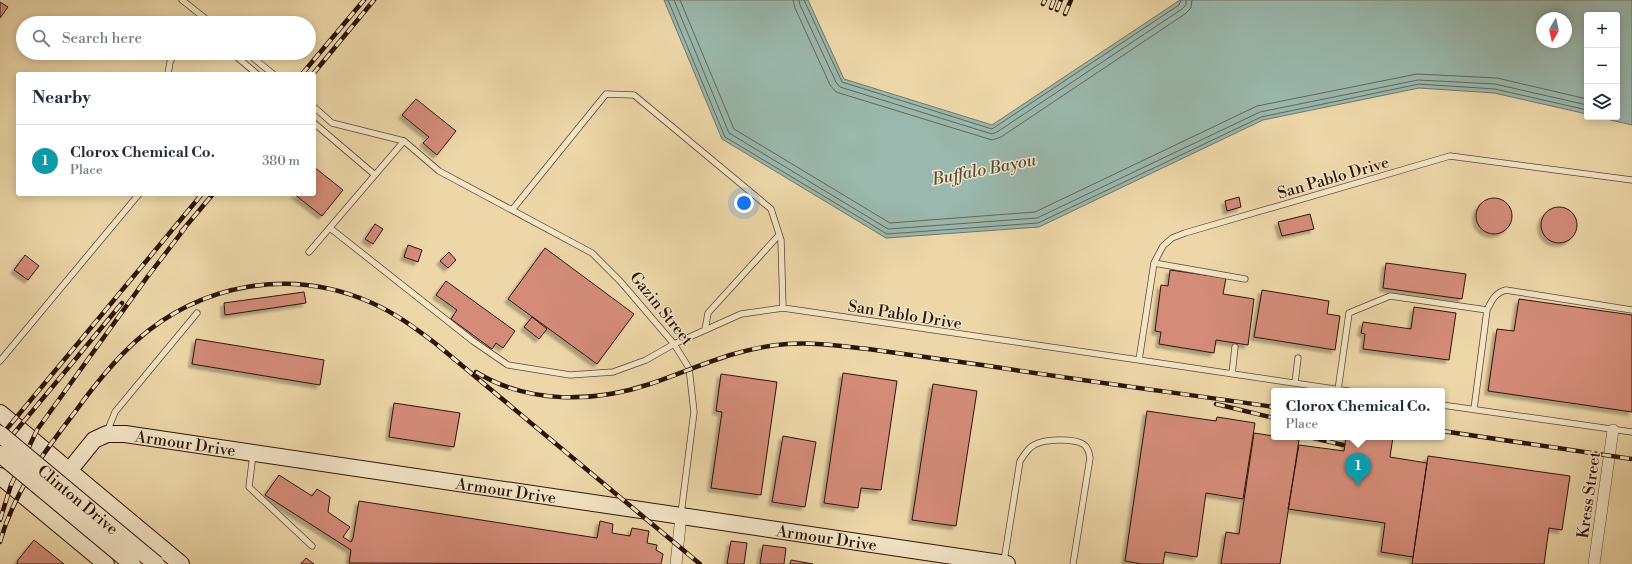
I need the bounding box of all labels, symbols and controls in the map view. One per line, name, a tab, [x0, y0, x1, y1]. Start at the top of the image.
north arrow	[1536, 12, 1572, 48]
map controls	[1584, 12, 1620, 120]
button: +	[1584, 12, 1620, 48]
search box	[16, 16, 316, 60]
icon: search	[30, 27, 52, 49]
text: Search here	[62, 29, 142, 48]
button: −	[1584, 48, 1620, 84]
button: layers	[1584, 84, 1620, 120]
text: Nearby	[32, 87, 91, 109]
text: Clorox Chemical Co.	[70, 143, 215, 162]
water label: Buffalo Bayou	[929, 149, 1039, 191]
street label: San Pablo Drive	[1275, 152, 1391, 203]
text: 1	[42, 153, 48, 169]
text: 380 m	[262, 153, 300, 169]
text: Place	[70, 162, 102, 178]
your location	[734, 193, 754, 213]
street label: Gazin Street	[625, 268, 697, 350]
street label: San Pablo Drive	[846, 296, 963, 334]
popup	[1271, 388, 1445, 440]
text: Clorox Chemical Co.	[1286, 397, 1430, 416]
text: Place	[1286, 416, 1318, 432]
street label: Armour Drive	[133, 426, 237, 461]
street label: Kress Street	[1573, 450, 1605, 540]
pin: 1	[1345, 453, 1371, 486]
street label: Clinton Drive	[33, 461, 122, 539]
street label: Armour Drive	[453, 474, 558, 508]
street label: Armour Drive	[774, 521, 878, 556]

